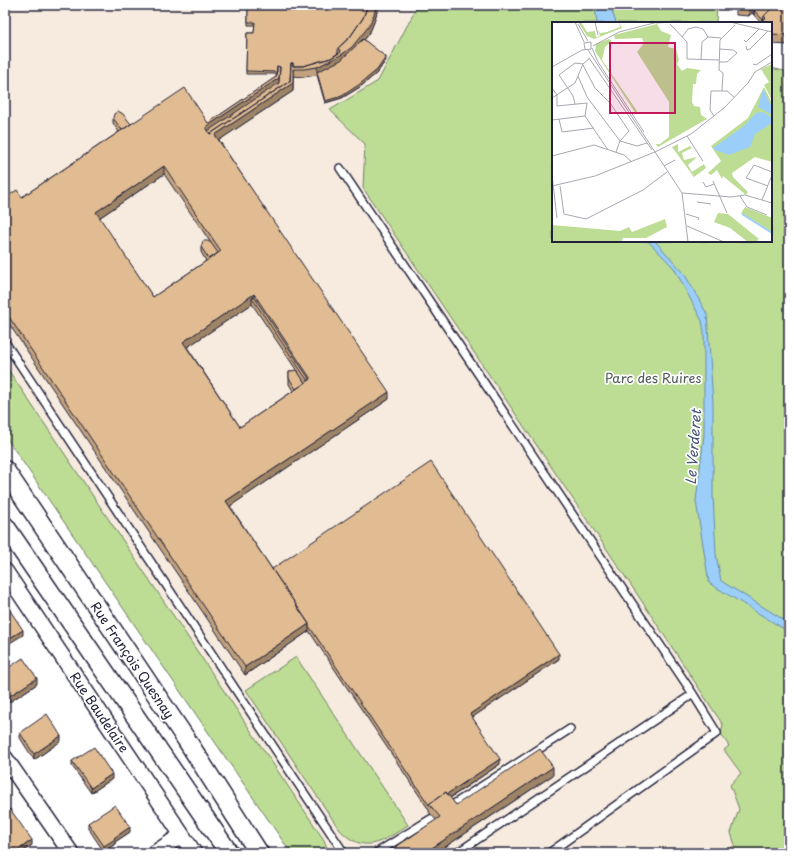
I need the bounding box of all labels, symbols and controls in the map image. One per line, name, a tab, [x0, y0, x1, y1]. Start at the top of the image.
inset map	[552, 22, 772, 242]
park label: Parc des Ruires	[605, 368, 701, 387]
water label: Le Verderet	[680, 406, 706, 485]
street label: Rue François Quesnay	[87, 598, 179, 722]
street label: Rue Baudelaire	[66, 668, 134, 756]

